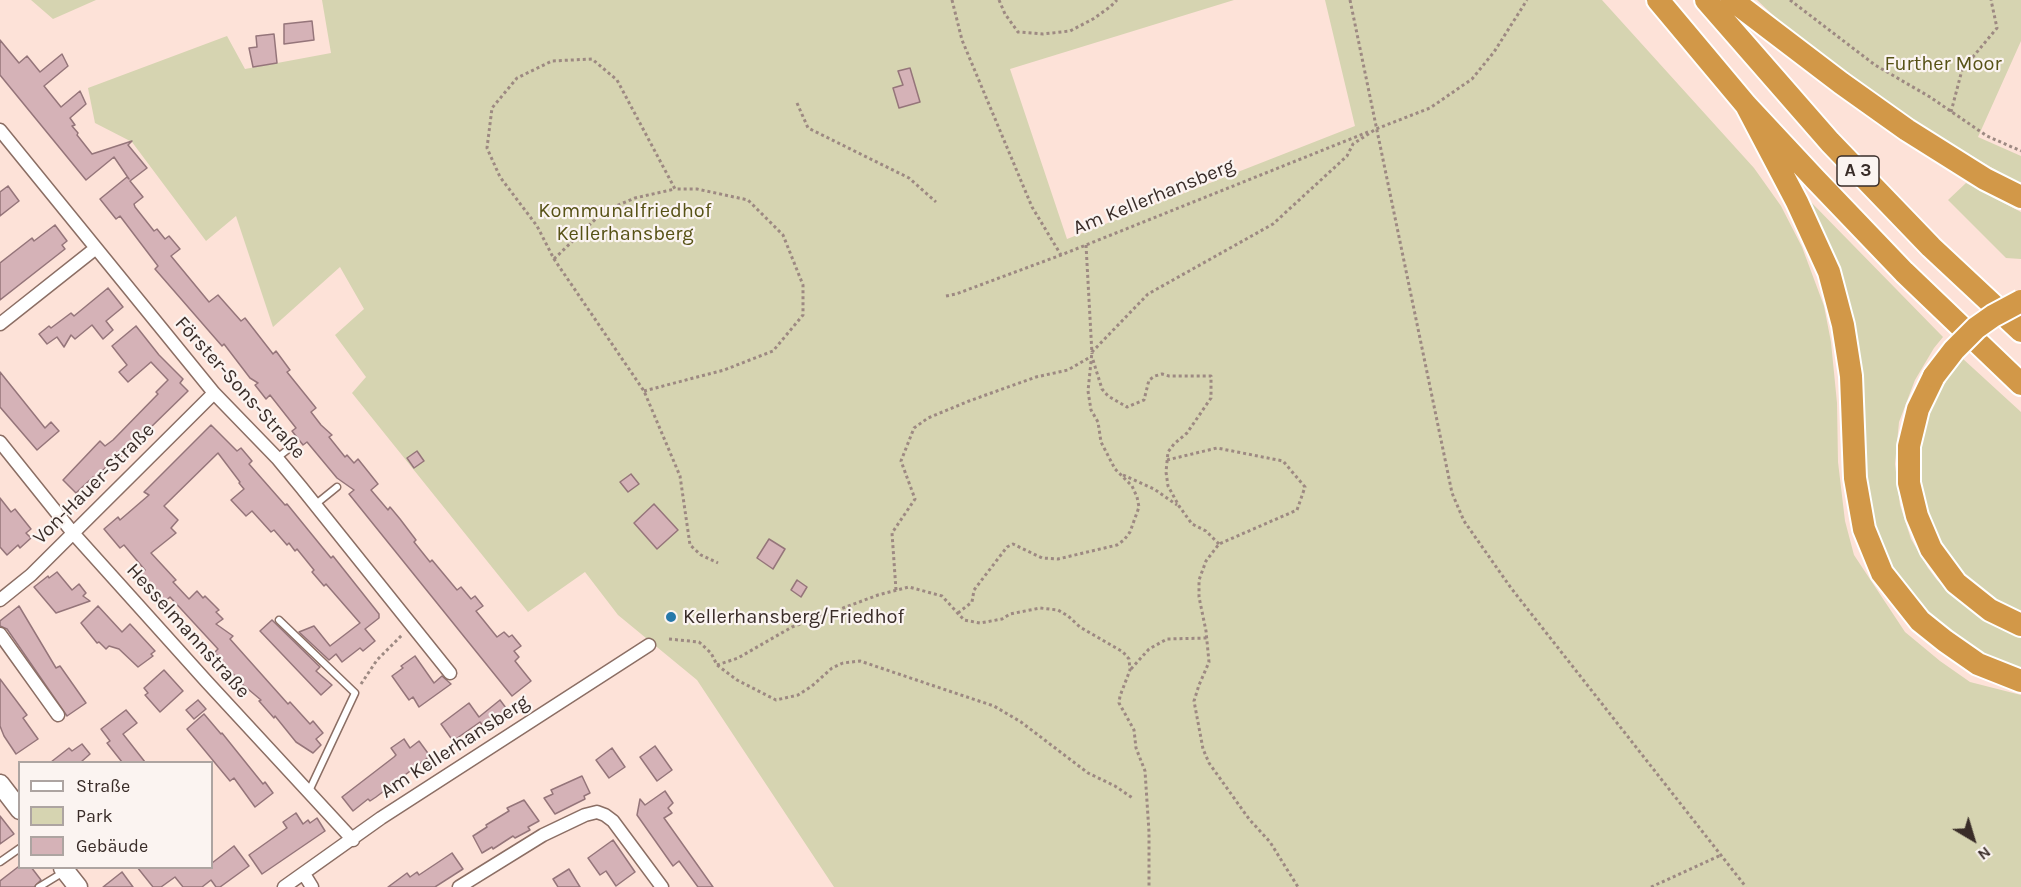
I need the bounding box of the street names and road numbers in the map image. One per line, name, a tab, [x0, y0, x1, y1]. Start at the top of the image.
street label: Am Kellerhansberg	[1070, 154, 1238, 240]
road number: A 3	[1837, 156, 1879, 186]
street label: Förster-Sons-Straße	[170, 312, 310, 464]
street label: Von-Hauer-Straße	[28, 418, 160, 550]
street label: Hesselmannstraße	[121, 559, 255, 703]
street label: Am Kellerhansberg	[376, 690, 534, 804]

